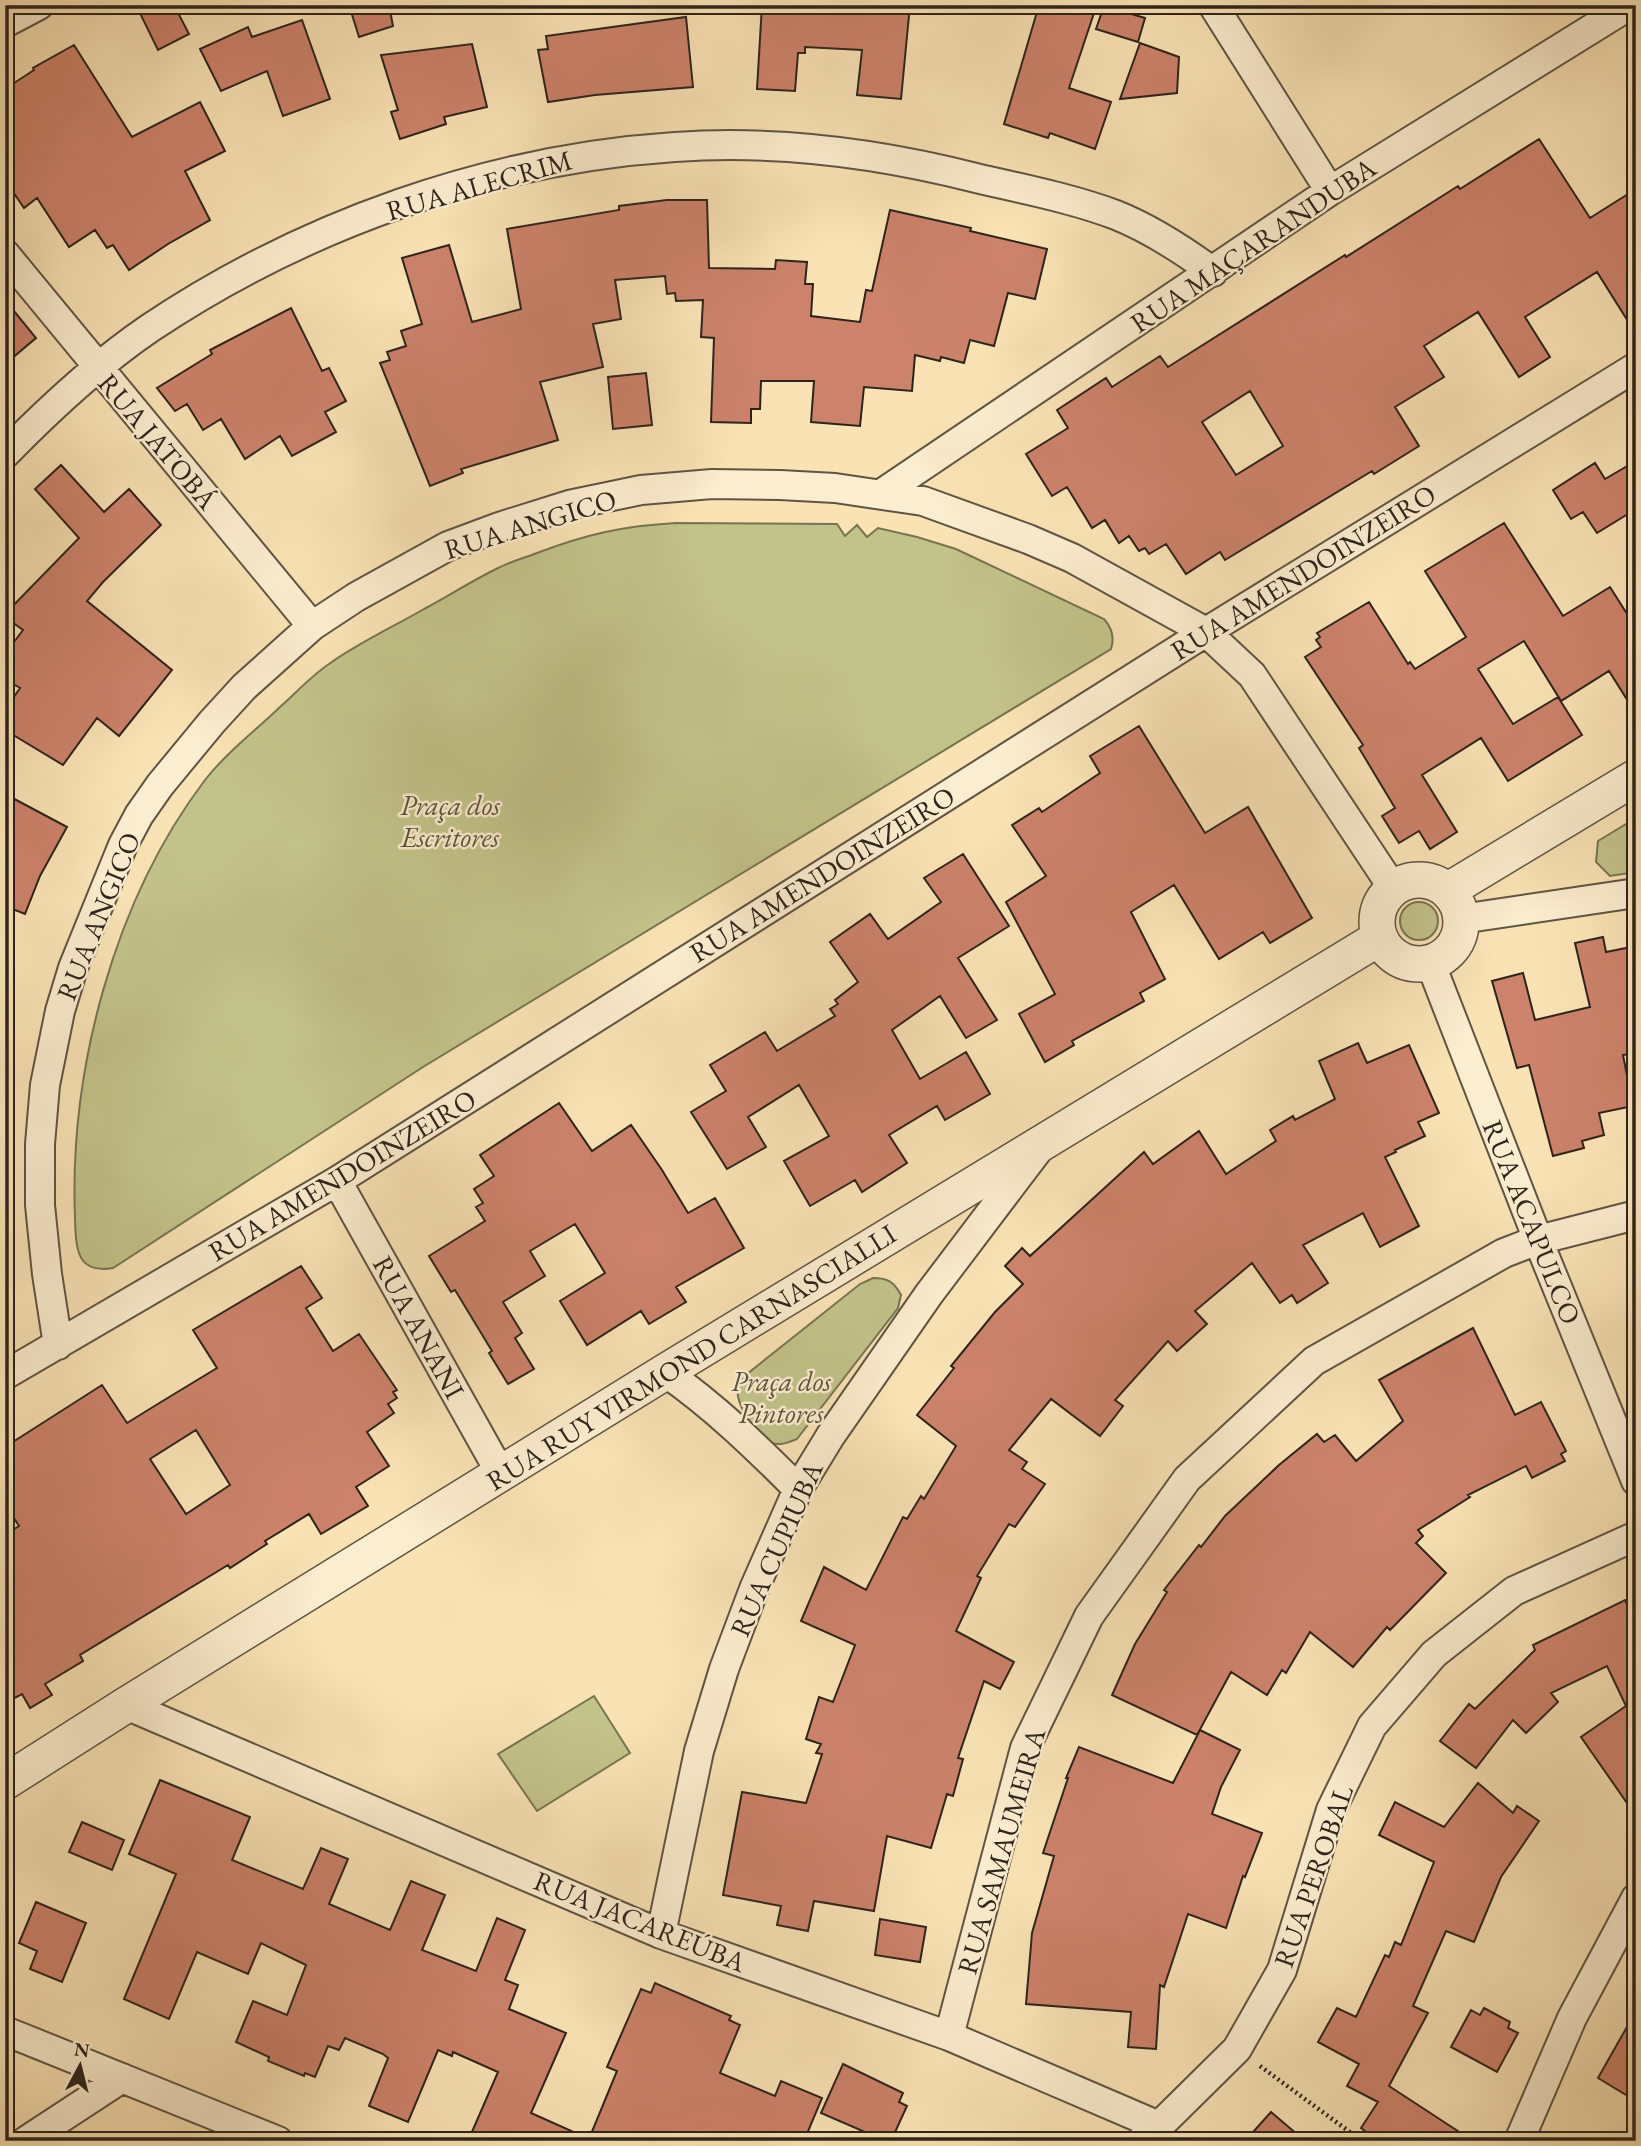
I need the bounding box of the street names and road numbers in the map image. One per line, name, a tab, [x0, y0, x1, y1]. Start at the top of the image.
street label: RUA ALECRIM	[382, 141, 576, 229]
street label: RUA MAÇARANDUBA	[1123, 149, 1383, 341]
street label: RUA JATOBÁ	[90, 365, 226, 517]
street label: RUA AMENDOINZEIRO	[1164, 476, 1442, 668]
street label: RUA ANGICO	[439, 481, 621, 567]
street label: RUA AMENDOINZEIRO	[683, 778, 961, 970]
street label: RUA ANGICO	[48, 827, 148, 1005]
street label: RUA AMENDOINZEIRO	[202, 1081, 482, 1269]
street label: RUA ACAPULCO	[1475, 1115, 1589, 1329]
street label: RUA RUY VIRMOND CARNASCIALLI	[479, 1215, 903, 1499]
street label: RUA ANANI	[365, 1249, 473, 1405]
street label: RUA CUPIUBA	[721, 1455, 831, 1642]
street label: RUA SAMAUMEIRA	[949, 1723, 1054, 1978]
street label: RUA PEROBAL	[1265, 1780, 1361, 1972]
street label: RUA JACAREÚBA	[529, 1862, 752, 1980]

